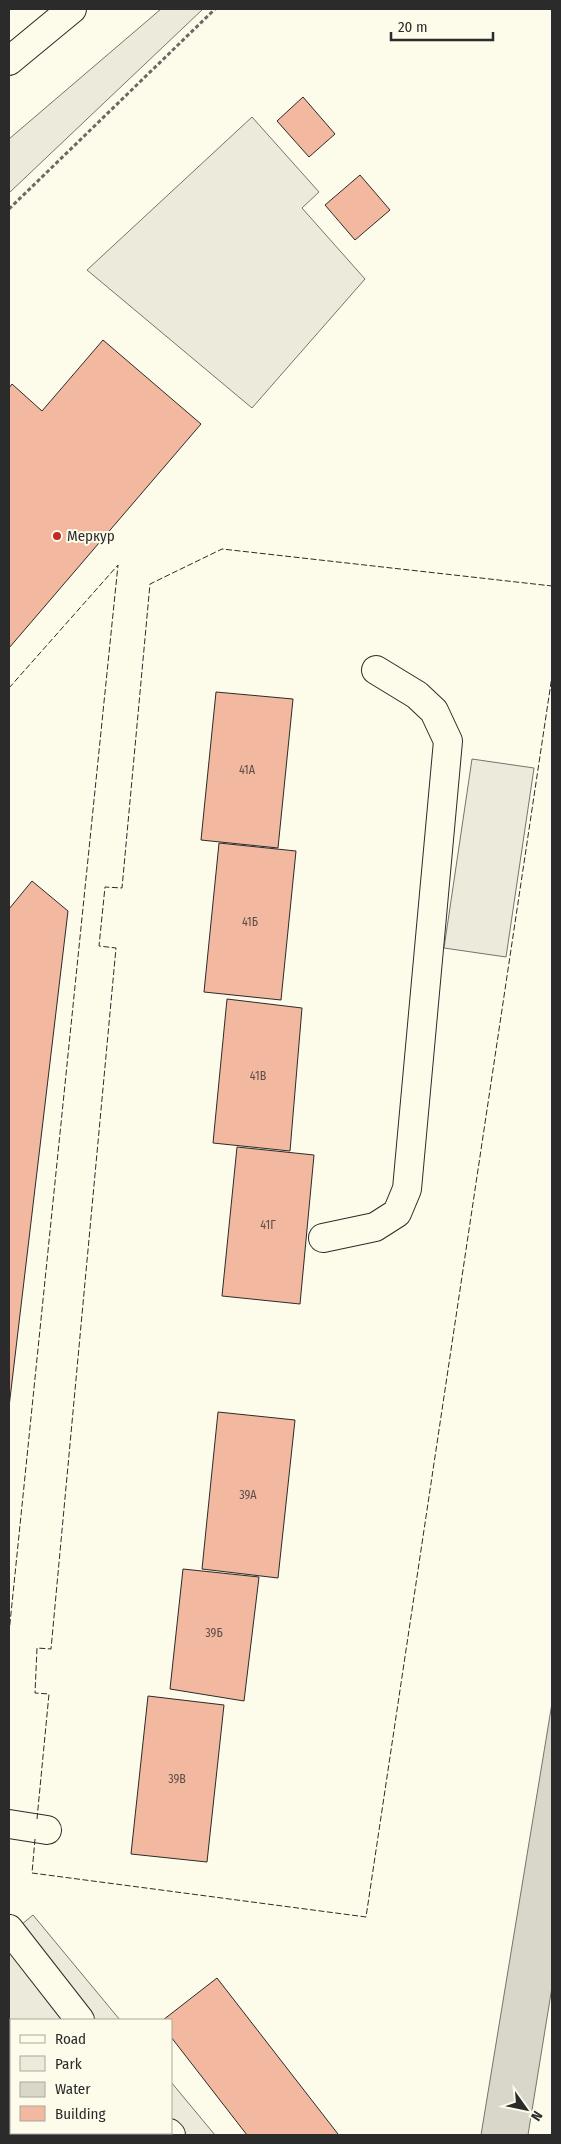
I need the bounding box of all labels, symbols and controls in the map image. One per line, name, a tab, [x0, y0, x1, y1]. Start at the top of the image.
scale bar	[391, 10, 494, 42]
text: 20 m	[398, 18, 428, 36]
place label: Меркур	[67, 527, 115, 545]
marker: Меркур	[51, 530, 63, 542]
house number: 41А	[239, 763, 256, 777]
house number: 41Б	[242, 915, 258, 929]
house number: 41В	[250, 1069, 267, 1083]
house number: 41Г	[260, 1218, 276, 1232]
house number: 39А	[239, 1488, 257, 1502]
house number: 39Б	[205, 1626, 223, 1640]
house number: 39В	[168, 1772, 186, 1786]
legend	[10, 2019, 172, 2134]
text: Road	[55, 2030, 86, 2048]
text: Park	[55, 2055, 82, 2073]
text: Water	[55, 2080, 91, 2098]
north arrow	[501, 2084, 551, 2134]
text: Building	[55, 2105, 106, 2123]
text: N	[527, 2108, 546, 2124]

